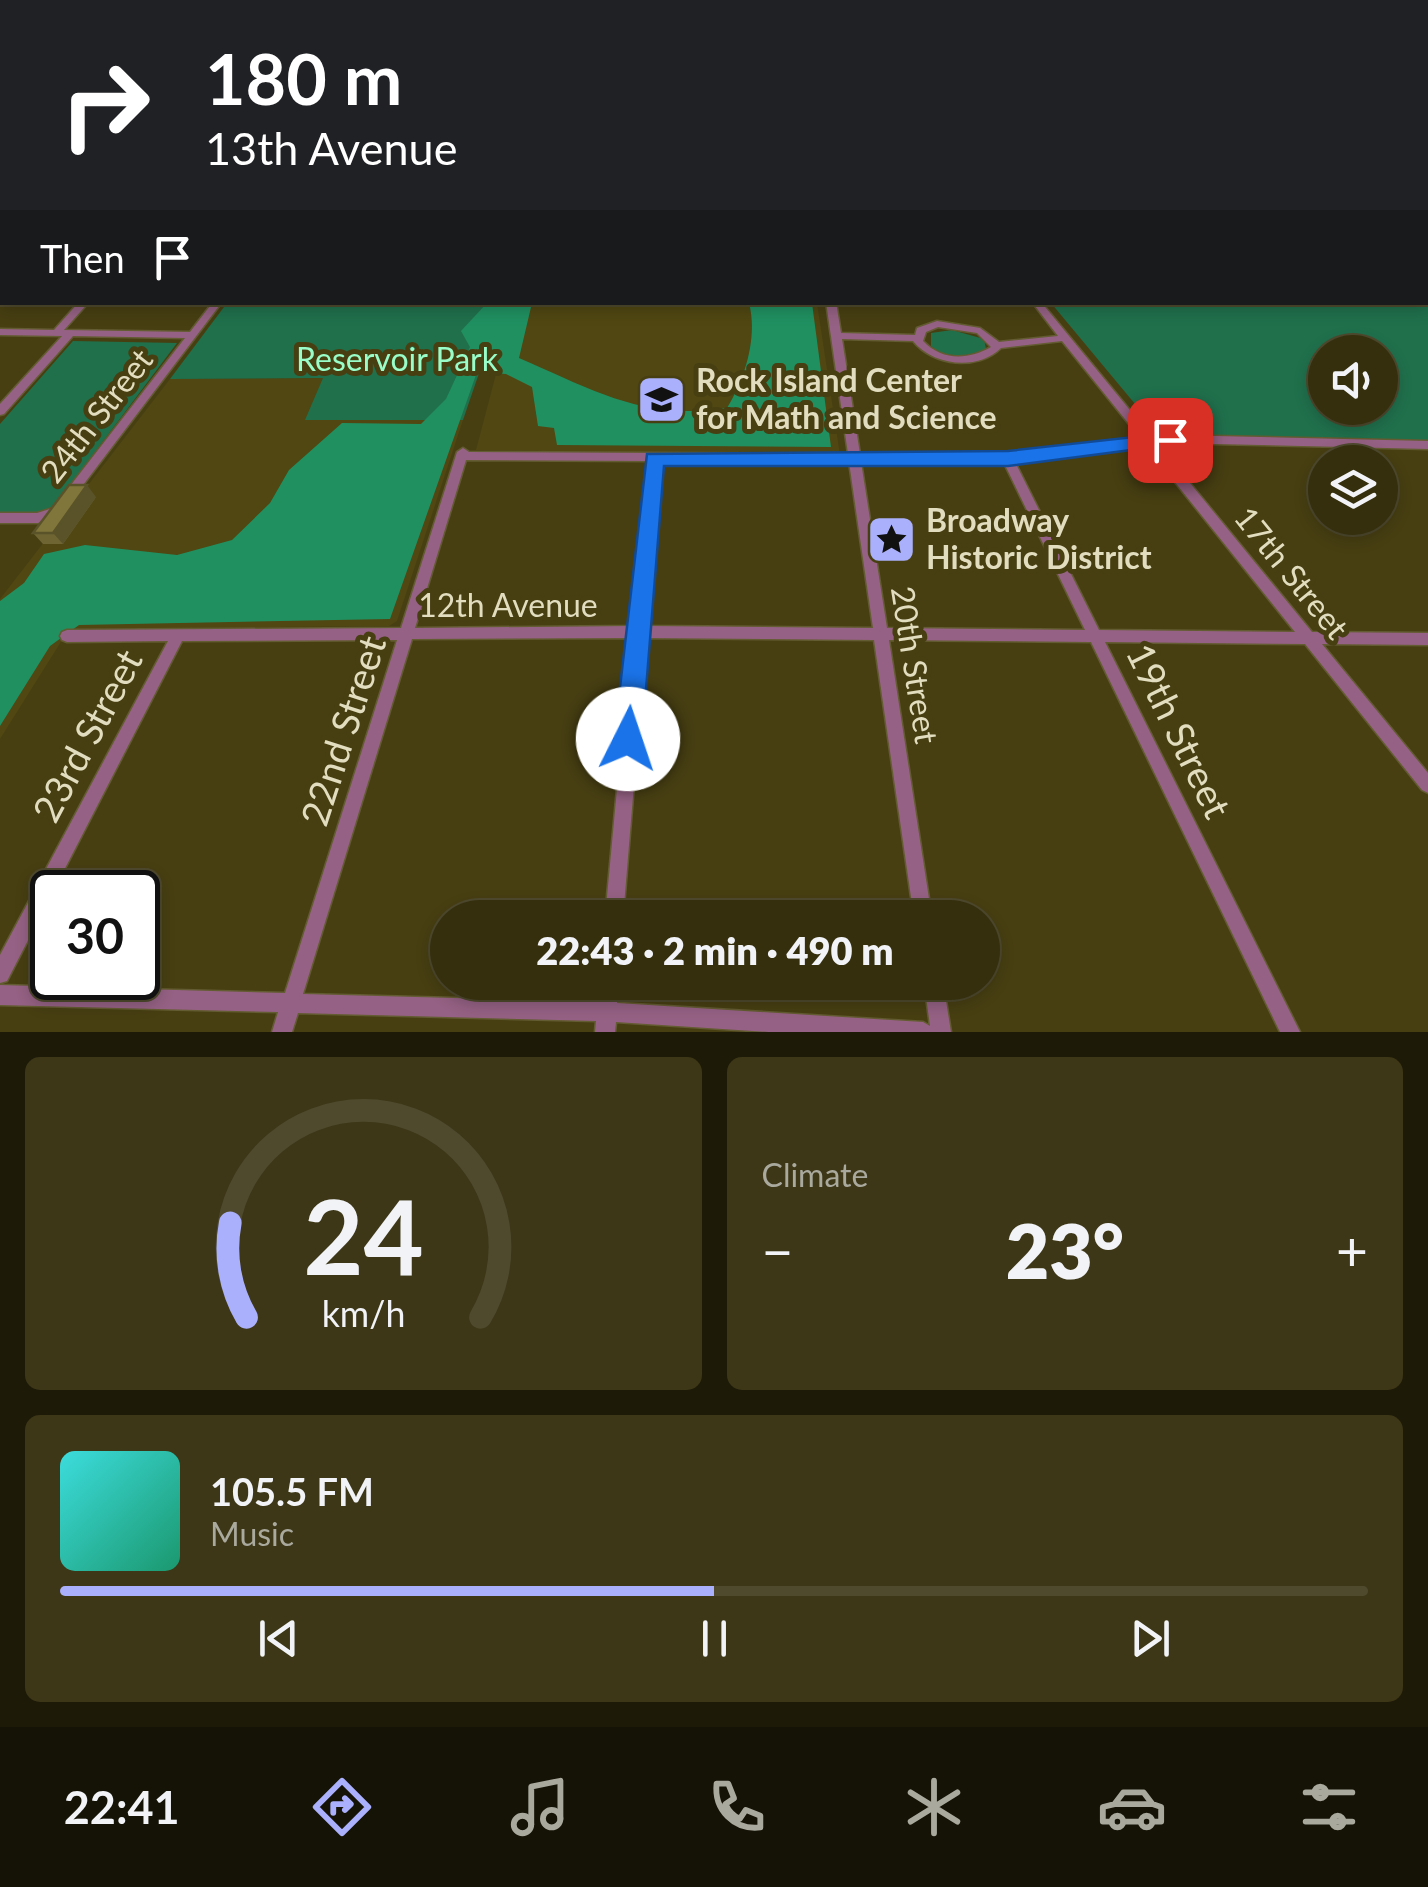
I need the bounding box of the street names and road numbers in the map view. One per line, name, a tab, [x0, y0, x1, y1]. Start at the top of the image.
street label: 24th Street	[32, 340, 160, 490]
street label: 17th Street	[1227, 498, 1358, 646]
street label: 20th Street	[884, 583, 947, 747]
street label: 12th Avenue	[418, 585, 598, 624]
street label: 22nd Street	[290, 630, 394, 831]
street label: 19th Street	[1118, 635, 1242, 825]
street label: 23rd Street	[22, 641, 151, 829]

